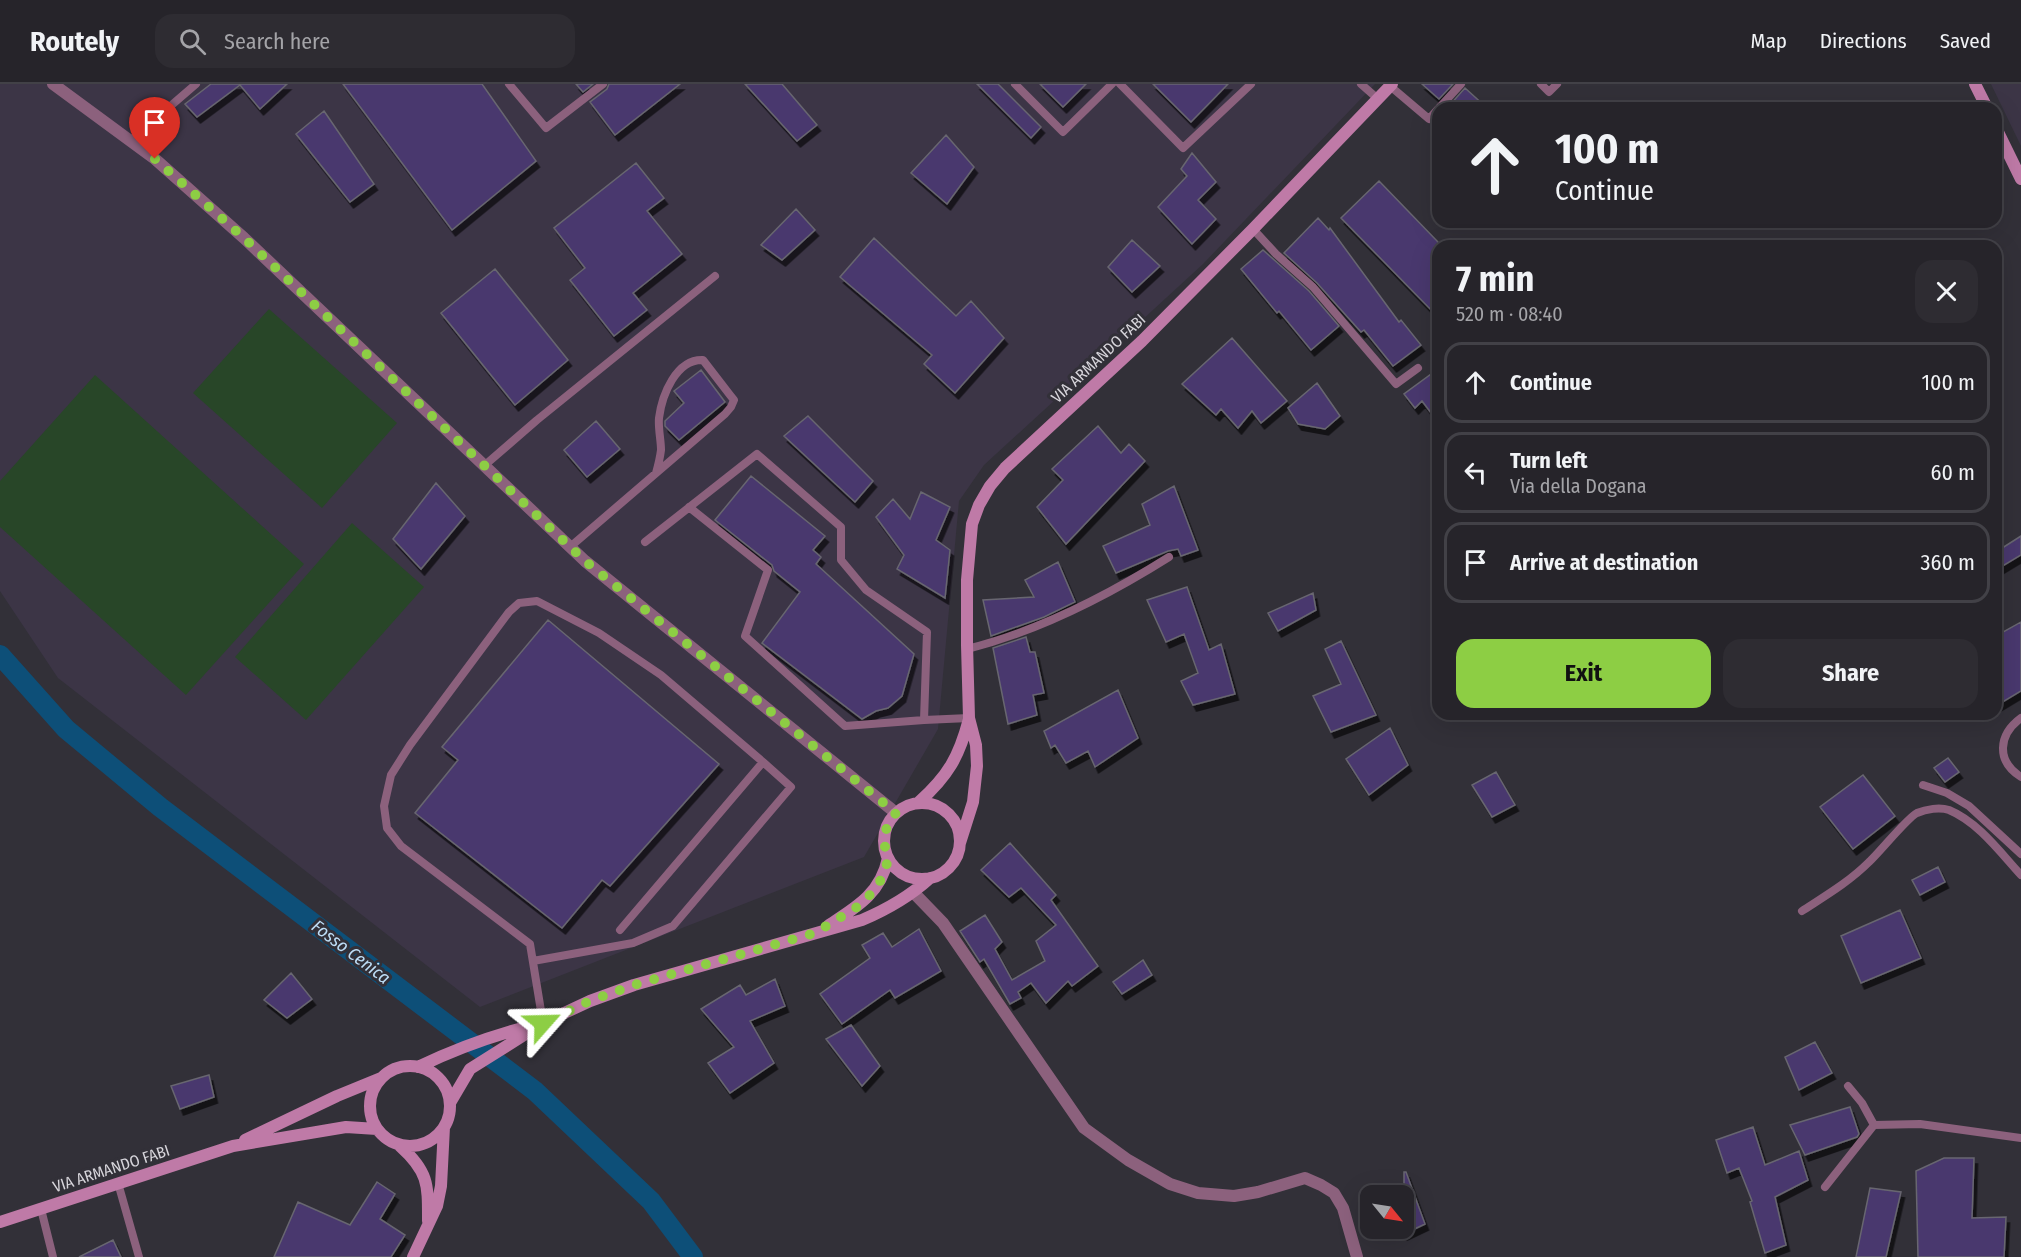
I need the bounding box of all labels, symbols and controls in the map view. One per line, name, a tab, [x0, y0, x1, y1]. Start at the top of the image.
search box	[155, 14, 575, 68]
text: Routely	[30, 25, 119, 58]
icon: search	[176, 25, 209, 58]
text: Search here	[224, 28, 330, 55]
text: Map	[1750, 28, 1787, 54]
text: Directions	[1820, 28, 1907, 54]
text: Saved	[1940, 28, 1991, 54]
pin	[129, 97, 180, 159]
icon: arrive	[138, 106, 171, 139]
text: 100 m	[1555, 124, 1659, 174]
icon: ahead	[1456, 126, 1534, 204]
text: Continue	[1555, 175, 1654, 207]
text: 7 min	[1456, 257, 1534, 301]
button: close	[1915, 260, 1978, 323]
text: 520 m · 08:40	[1456, 302, 1563, 326]
street label: VIA ARMANDO FABI	[1047, 310, 1149, 407]
icon: ahead	[1459, 366, 1492, 399]
text: Continue	[1510, 369, 1592, 396]
text: 100 m	[1921, 369, 1975, 396]
text: Turn left	[1510, 447, 1588, 474]
icon: left	[1459, 456, 1492, 489]
text: 60 m	[1931, 459, 1975, 486]
text: Via della Dogana	[1510, 474, 1647, 498]
icon: arrive	[1459, 546, 1492, 579]
text: Arrive at destination	[1510, 549, 1698, 576]
text: 360 m	[1921, 549, 1975, 576]
button: Exit	[1456, 639, 1711, 708]
button: Share	[1723, 639, 1978, 708]
water label: Fosso Cenica	[307, 915, 395, 989]
position arrow	[511, 991, 575, 1055]
street label: VIA ARMANDO FABI	[50, 1141, 172, 1196]
north arrow	[1360, 1185, 1414, 1239]
map controls	[1360, 1185, 1414, 1239]

